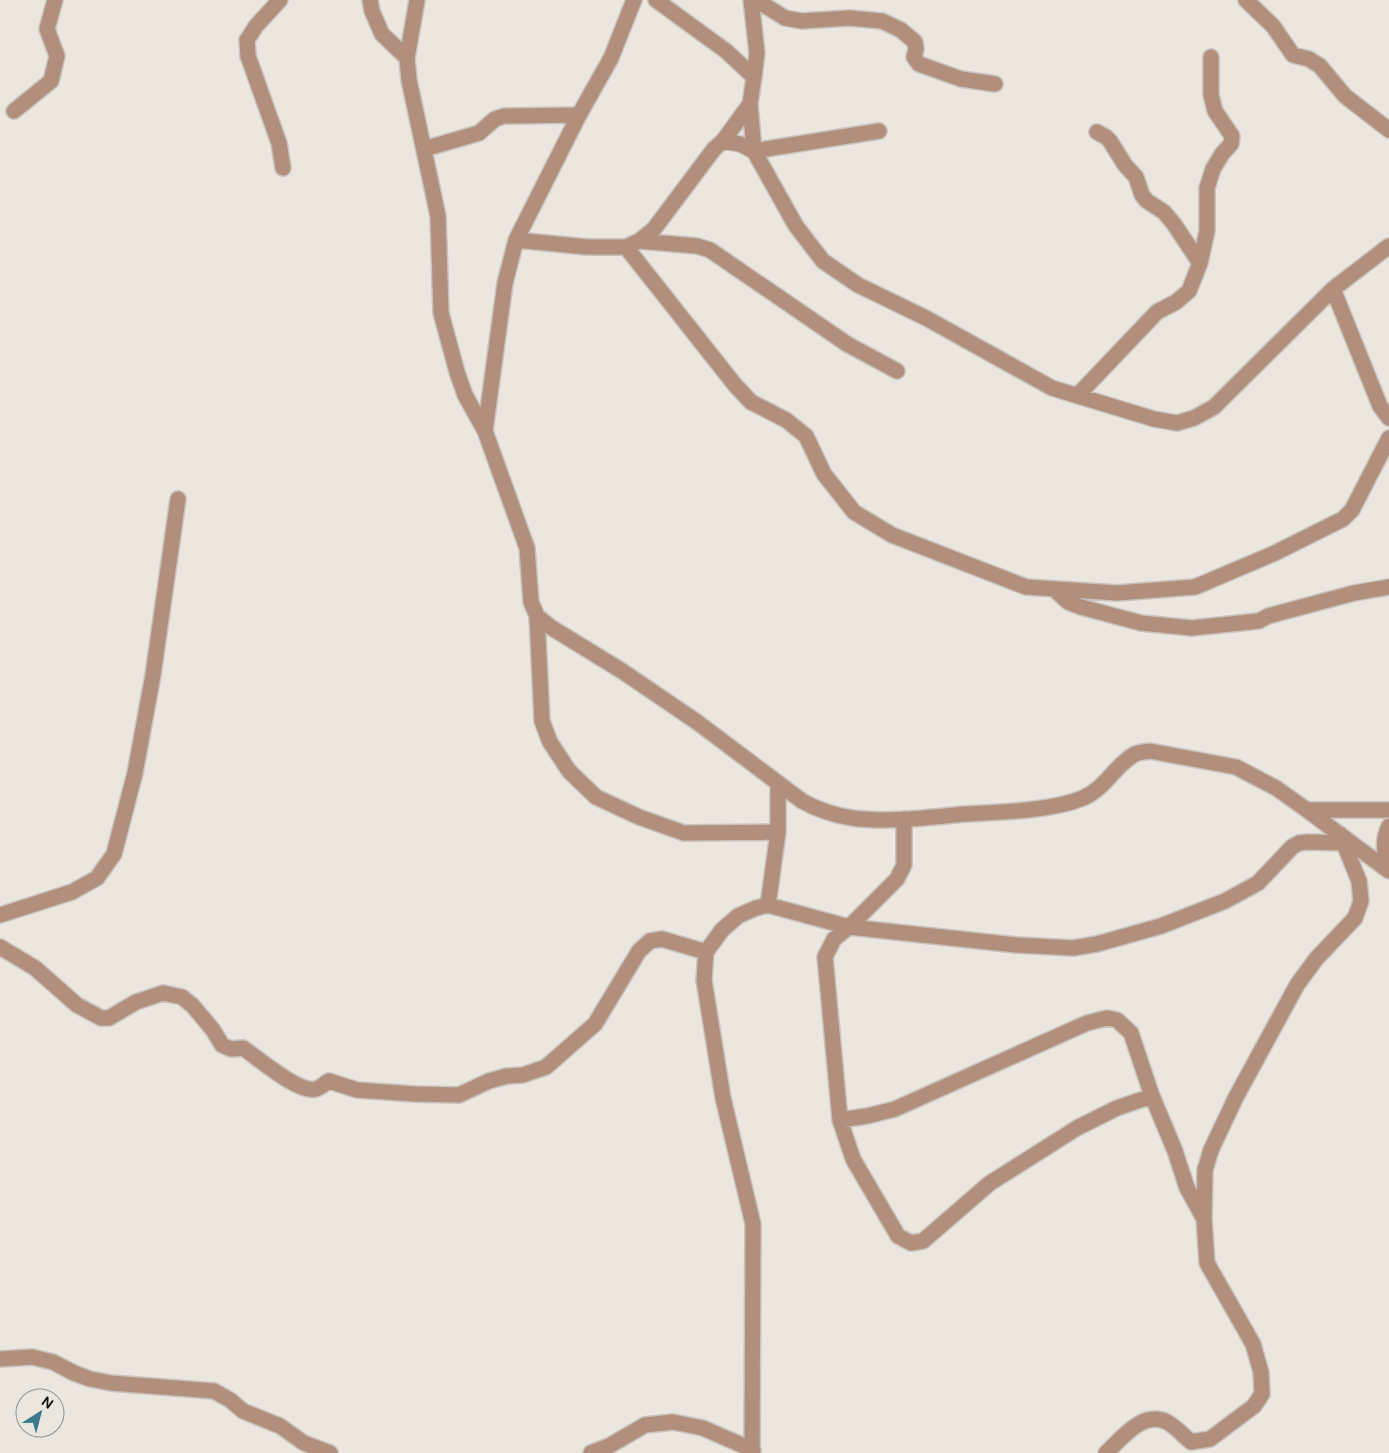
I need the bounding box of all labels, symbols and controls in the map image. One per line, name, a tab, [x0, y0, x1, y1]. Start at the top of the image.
north arrow	[15, 1388, 65, 1438]
text: N	[38, 1392, 57, 1413]

